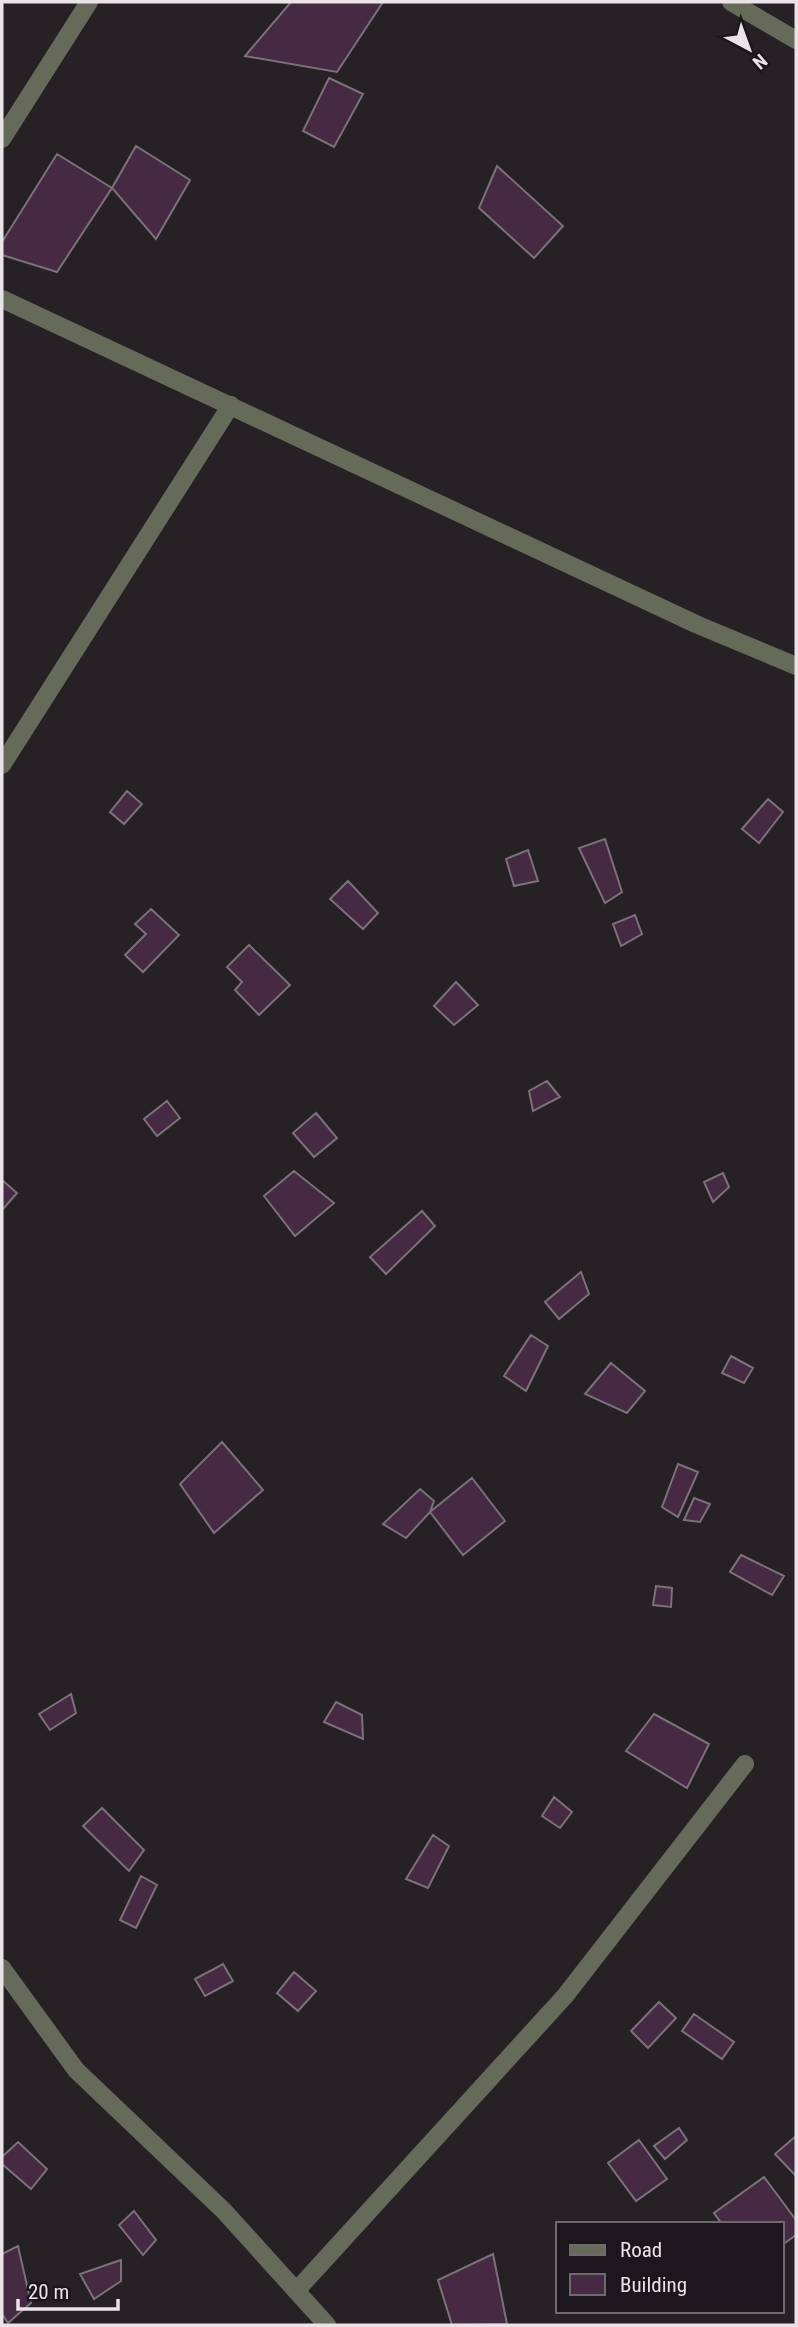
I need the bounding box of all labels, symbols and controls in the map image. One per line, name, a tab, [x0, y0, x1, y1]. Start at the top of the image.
north arrow	[714, 14, 784, 84]
text: N	[748, 49, 772, 74]
legend	[556, 2222, 784, 2313]
text: Road	[620, 2238, 662, 2262]
scale bar	[18, 2268, 117, 2312]
text: Building	[620, 2273, 687, 2297]
text: 20 m	[28, 2280, 69, 2304]

